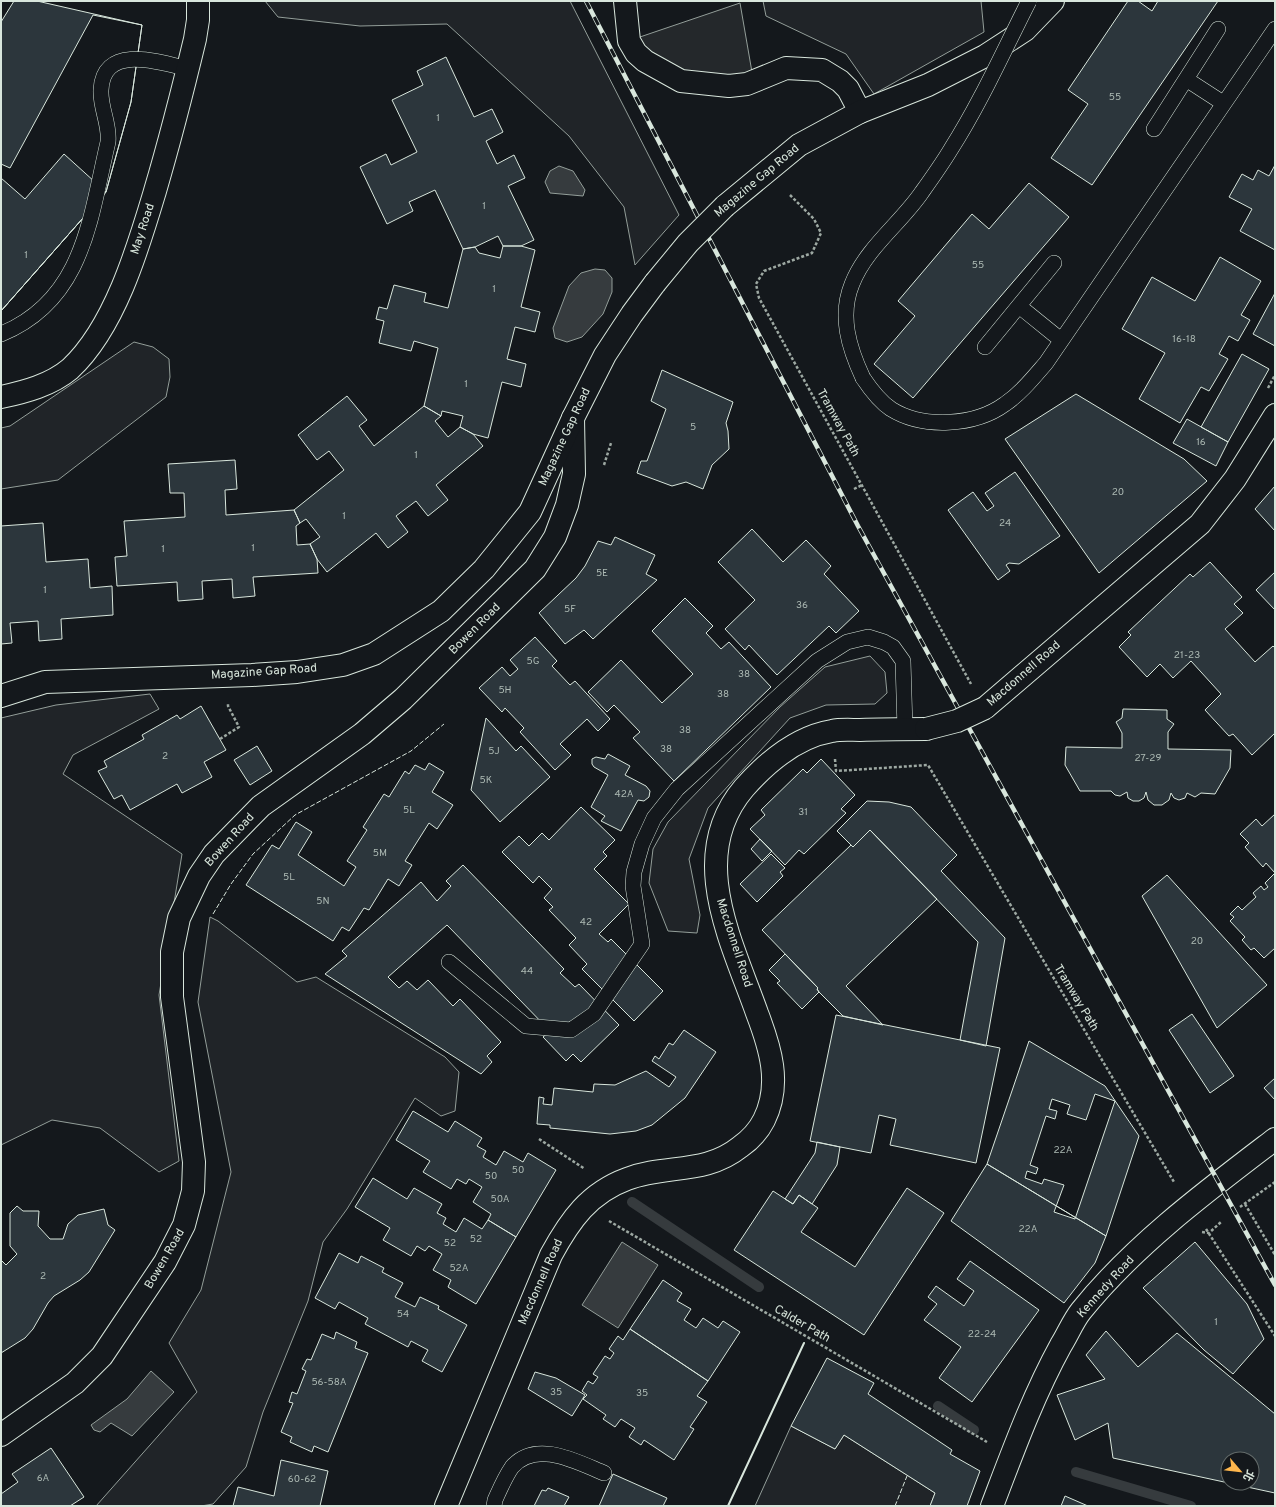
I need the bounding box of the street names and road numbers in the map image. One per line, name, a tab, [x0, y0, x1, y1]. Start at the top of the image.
street label: Magazine Gap Road	[711, 141, 803, 221]
street label: May Road	[127, 202, 159, 256]
street label: Magazine Gap Road	[535, 385, 595, 489]
street label: Tramway Path	[813, 386, 863, 460]
street label: Bowen Road	[446, 600, 504, 658]
street label: Macdonnell Road	[984, 638, 1064, 710]
street label: Magazine Gap Road	[210, 660, 318, 684]
street label: Bowen Road	[202, 810, 258, 870]
street label: Macdonnell Road	[712, 897, 756, 989]
street label: Tramway Path	[1050, 962, 1102, 1034]
street label: Bowen Road	[141, 1226, 189, 1292]
street label: Macdonnell Road	[515, 1237, 567, 1327]
street label: Kennedy Road	[1074, 1253, 1138, 1321]
street label: Calder Path	[771, 1301, 833, 1347]

